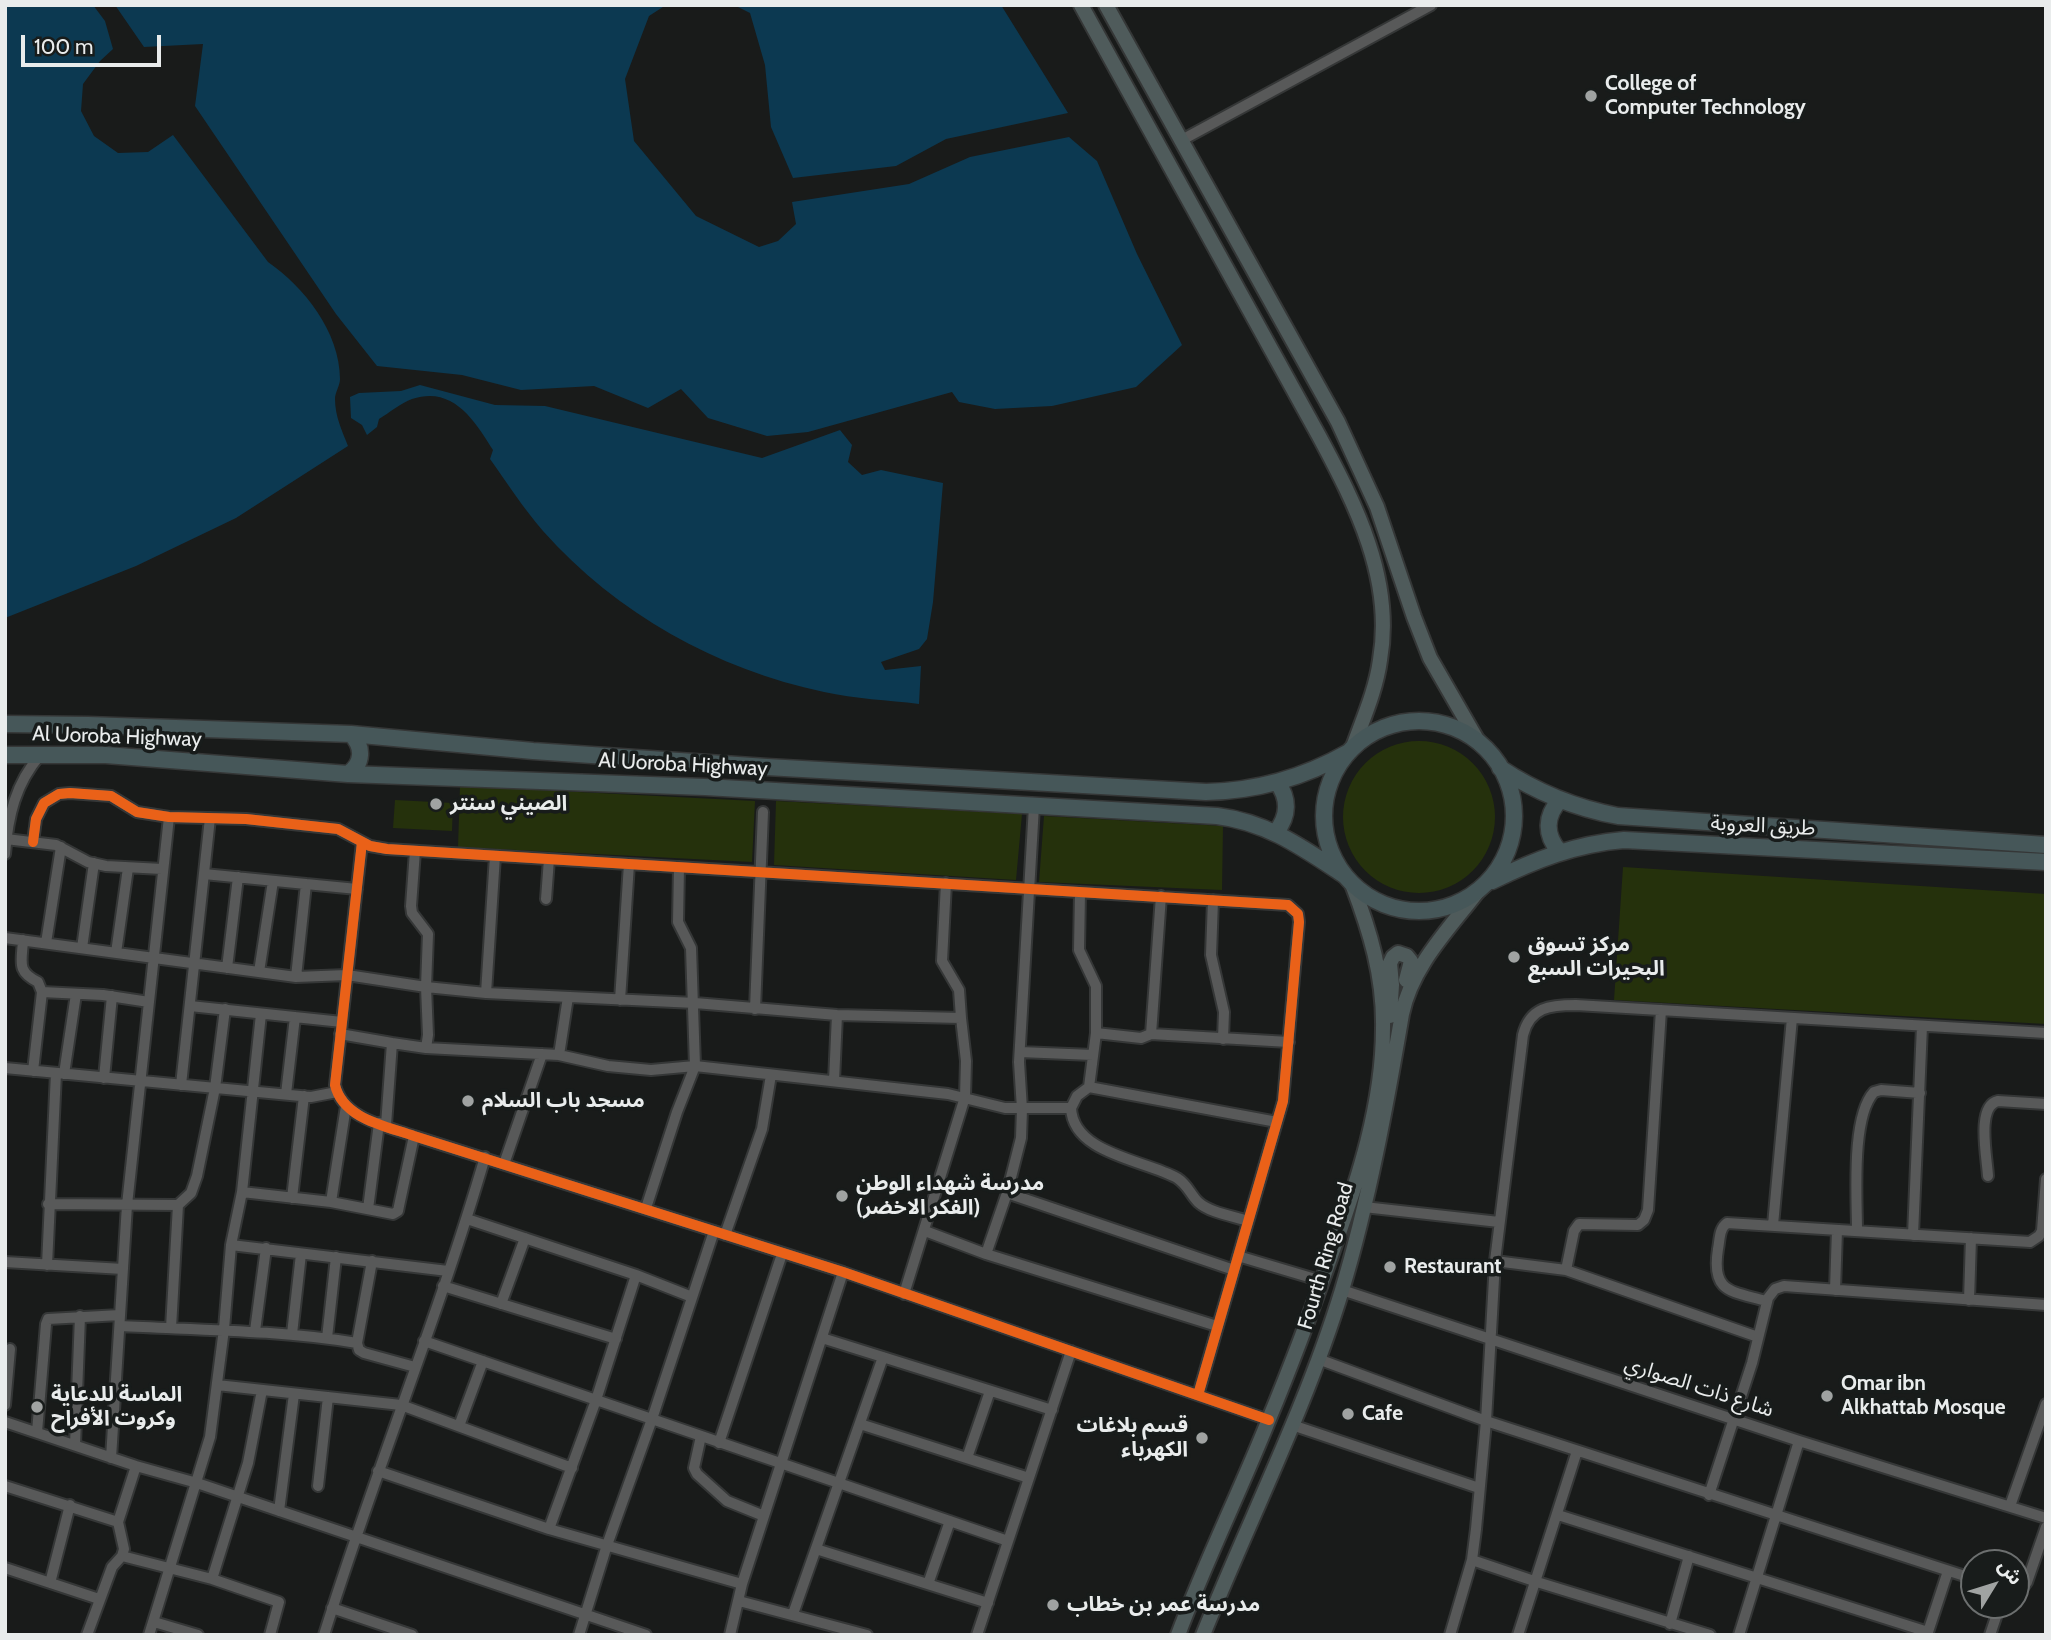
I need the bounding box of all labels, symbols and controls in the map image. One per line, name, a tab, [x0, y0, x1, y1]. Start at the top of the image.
scale bar	[24, 21, 164, 65]
text: 100 m	[34, 34, 93, 59]
place label: College of Computer Technology	[1605, 71, 1806, 121]
marker: College of Computer Technology	[1583, 88, 1599, 104]
street label: Al Uoroba Highway	[32, 721, 202, 753]
street label: Al Uoroba Highway	[598, 748, 768, 782]
place label: الصيني سنتر	[450, 791, 567, 817]
marker: الصيني سنتر	[428, 796, 444, 812]
street label: طريق العروبة	[1710, 811, 1816, 841]
place label: مركز تسوق البحيرات السبع	[1528, 932, 1665, 982]
marker: مركز تسوق البحيرات السبع	[1506, 949, 1522, 965]
place label: مسجد باب السلام	[482, 1088, 645, 1114]
marker: مسجد باب السلام	[460, 1093, 476, 1109]
place label: مدرسة شهداء الوطن (الفكر الاخضر)	[856, 1171, 1044, 1221]
street label: Fourth Ring Road	[1293, 1180, 1359, 1332]
marker: مدرسة شهداء الوطن (الفكر الاخضر)	[834, 1188, 850, 1204]
place label: Restaurant	[1404, 1254, 1502, 1280]
marker: Restaurant	[1382, 1259, 1398, 1275]
street label: شارع ذات الصواري	[1621, 1351, 1777, 1423]
place label: Omar ibn Alkhattab Mosque	[1841, 1371, 2006, 1421]
place label: الماسة للدعاية وكروت الأفراح	[51, 1382, 182, 1432]
marker: Omar ibn Alkhattab Mosque	[1819, 1388, 1835, 1404]
marker: الماسة للدعاية وكروت الأفراح	[29, 1399, 45, 1415]
place label: Cafe	[1362, 1401, 1403, 1427]
marker: Cafe	[1340, 1406, 1356, 1422]
place label: قسم بلاغات الكهرباء	[1077, 1413, 1188, 1463]
marker: قسم بلاغات الكهرباء	[1194, 1430, 1210, 1446]
north arrow	[1960, 1549, 2030, 1619]
text: ش	[1993, 1555, 2027, 1589]
place label: مدرسة عمر بن خطاب	[1067, 1592, 1260, 1618]
marker: مدرسة عمر بن خطاب	[1045, 1597, 1061, 1613]

